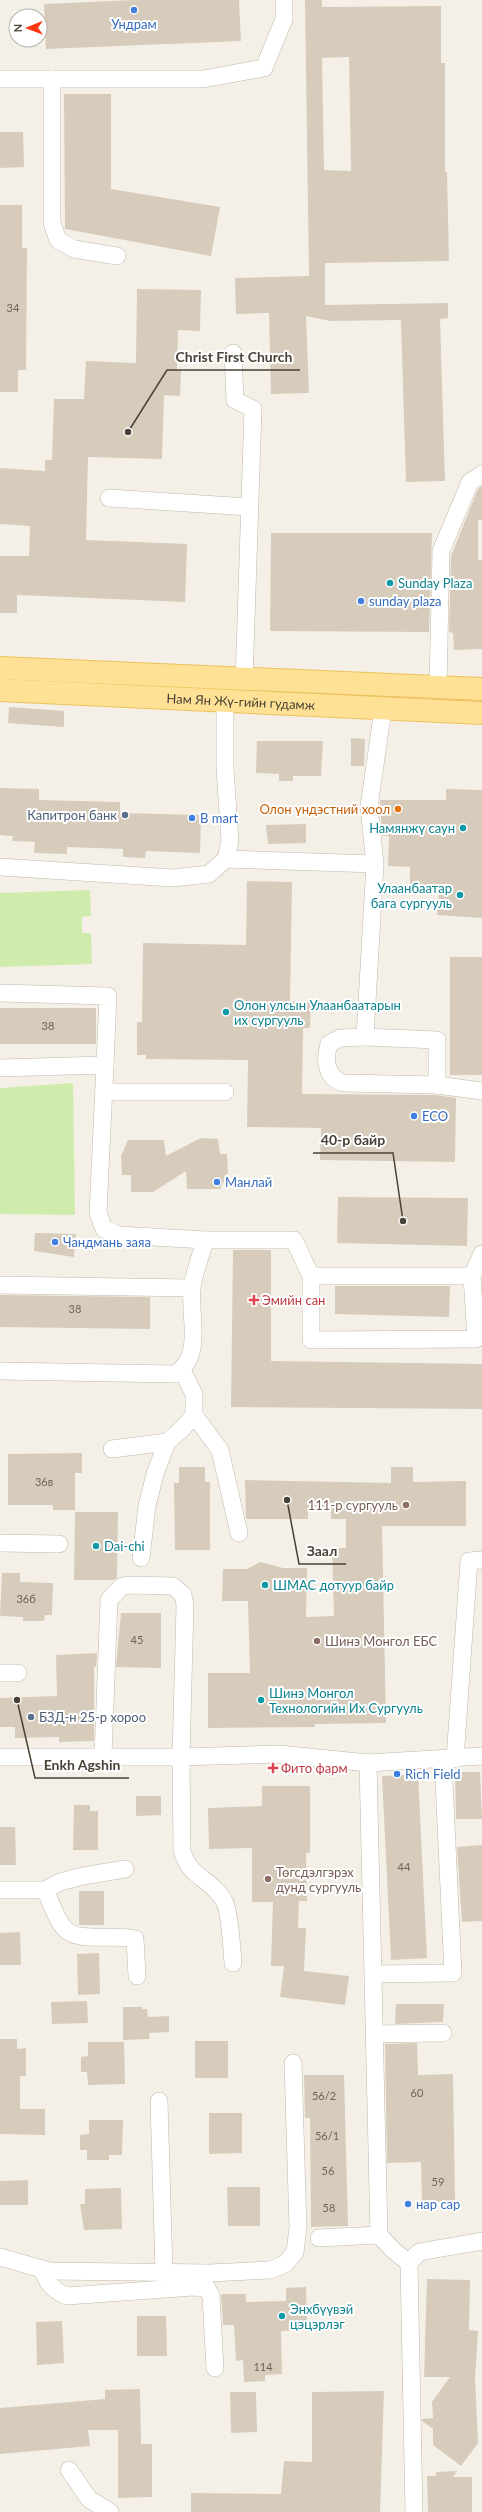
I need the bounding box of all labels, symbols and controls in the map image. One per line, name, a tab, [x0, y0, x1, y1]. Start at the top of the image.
marker: Ундрам	[129, 5, 139, 15]
north arrow	[8, 8, 48, 48]
place label: Ундрам	[111, 16, 157, 32]
text: N	[11, 24, 24, 33]
house number: 34	[7, 301, 20, 314]
callout: Christ First Church	[167, 344, 300, 370]
text: Christ First Church	[176, 348, 293, 365]
place label: Sunday Plaza	[398, 575, 472, 591]
marker: Sunday Plaza	[385, 578, 395, 588]
place label: sunday plaza	[369, 593, 442, 609]
marker: sunday plaza	[356, 596, 366, 606]
street label: Нам Ян Жү-гийн гудамж	[166, 690, 316, 713]
place label: Олон үндэстний хоол	[260, 801, 390, 817]
marker: Олон үндэстний хоол	[393, 804, 403, 814]
place label: Капитрон банк	[27, 807, 117, 823]
marker: Капитрон банк	[120, 810, 130, 820]
place label: B mart	[200, 810, 239, 826]
marker: B mart	[187, 813, 197, 823]
place label: Намянжү саун	[369, 820, 455, 836]
marker: Намянжү саун	[458, 823, 468, 833]
place label: Улаанбаатар бага сургууль	[371, 880, 452, 911]
marker: Улаанбаатар бага сургууль	[455, 890, 465, 900]
place label: Олон улсын Улаанбаатарын их сургууль	[234, 997, 401, 1028]
marker: Олон улсын Улаанбаатарын их сургууль	[221, 1007, 231, 1017]
house number: 38	[42, 1019, 54, 1032]
place label: ECO	[422, 1108, 448, 1124]
marker: ECO	[409, 1111, 419, 1121]
callout: 40-р байр	[313, 1127, 393, 1153]
text: 40-р байр	[321, 1131, 385, 1148]
place label: Манлай	[225, 1174, 272, 1190]
marker: Манлай	[212, 1177, 222, 1187]
place label: Чандмань заяа	[63, 1234, 151, 1250]
marker: Чандмань заяа	[50, 1237, 60, 1247]
place label: Эмийн сан	[262, 1292, 325, 1308]
marker: Эмийн сан	[249, 1295, 259, 1305]
house number: 38	[69, 1302, 81, 1315]
house number: 36в	[35, 1475, 53, 1488]
place label: 111-р сургууль	[308, 1497, 398, 1513]
marker: 111-р сургууль	[401, 1500, 411, 1510]
place label: Dai-chi	[104, 1538, 145, 1554]
callout: Заал	[299, 1538, 346, 1564]
marker: Dai-chi	[91, 1541, 101, 1551]
text: Заал	[307, 1542, 337, 1559]
place label: ШМАС дотуур байр	[273, 1577, 394, 1593]
marker: ШМАС дотуур байр	[260, 1580, 270, 1590]
house number: 36б	[16, 1592, 36, 1605]
house number: 45	[131, 1633, 143, 1646]
place label: Шинэ Монгол ЕБС	[325, 1633, 438, 1649]
marker: Шинэ Монгол ЕБС	[312, 1636, 322, 1646]
place label: Шинэ Монгол Технологийн Их Сургууль	[269, 1685, 423, 1716]
marker: Шинэ Монгол Технологийн Их Сургууль	[256, 1695, 266, 1705]
place label: БЗД-н 25-р хороо	[39, 1709, 146, 1725]
marker: БЗД-н 25-р хороо	[26, 1712, 36, 1722]
callout: Enkh Agshin	[35, 1752, 129, 1778]
text: Enkh Agshin	[44, 1756, 120, 1773]
place label: Фито фарм	[281, 1760, 348, 1776]
marker: Фито фарм	[268, 1763, 278, 1773]
place label: Rich Field	[405, 1766, 461, 1782]
marker: Rich Field	[392, 1769, 402, 1779]
house number: 44	[398, 1860, 411, 1873]
place label: Төгсдэлгэрэх дунд сургууль	[276, 1864, 361, 1895]
marker: Төгсдэлгэрэх дунд сургууль	[263, 1874, 273, 1884]
house number: 60	[411, 2086, 424, 2099]
house number: 56/2	[312, 2089, 336, 2102]
house number: 56/1	[315, 2129, 339, 2142]
house number: 56	[322, 2164, 334, 2177]
house number: 59	[432, 2175, 444, 2188]
place label: нар сар	[416, 2196, 460, 2212]
marker: нар сар	[403, 2199, 413, 2209]
house number: 58	[323, 2201, 335, 2214]
place label: Энхбүүвэй цэцэрлэг	[290, 2301, 353, 2332]
marker: Энхбүүвэй цэцэрлэг	[277, 2311, 287, 2321]
house number: 114	[253, 2360, 273, 2373]

